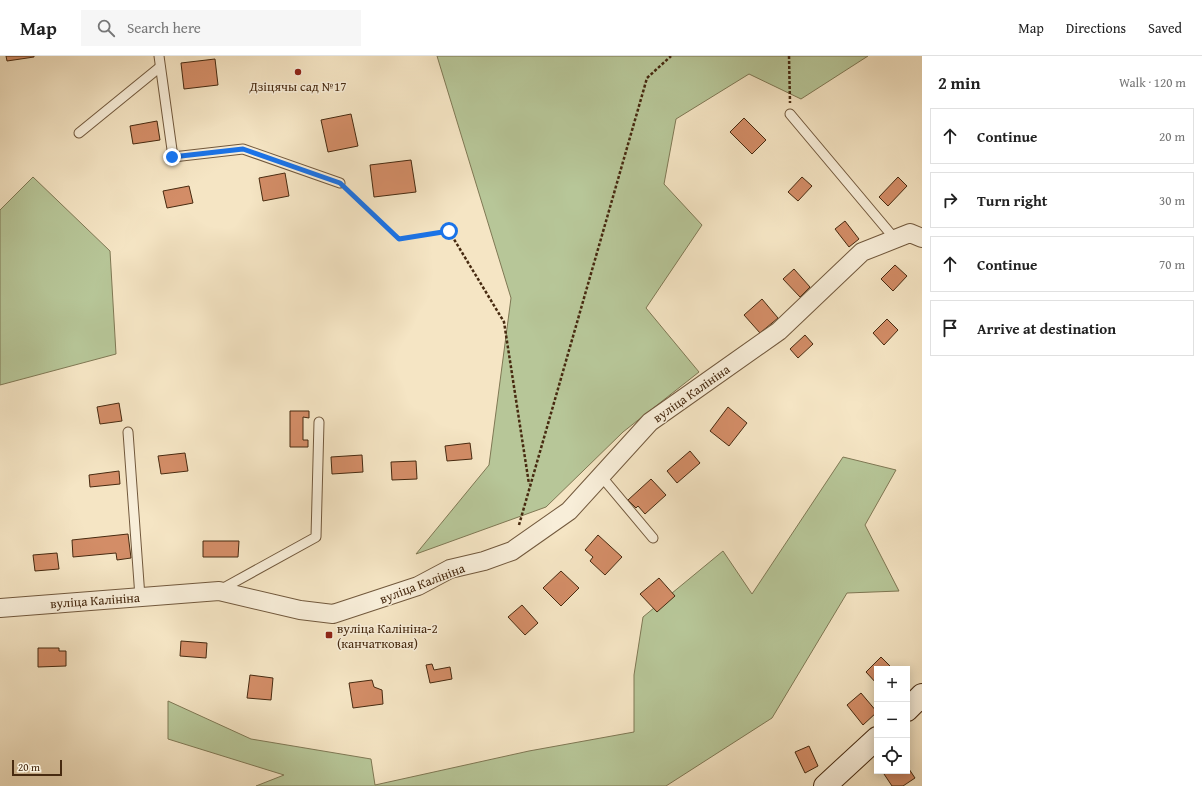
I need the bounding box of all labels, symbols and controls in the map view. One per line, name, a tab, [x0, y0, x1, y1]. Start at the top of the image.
search box	[81, 10, 361, 46]
text: Map	[20, 14, 57, 42]
icon: search	[95, 17, 117, 39]
text: Search here	[127, 17, 201, 38]
text: Map	[1018, 18, 1044, 38]
text: Directions	[1066, 18, 1126, 38]
text: Saved	[1148, 18, 1182, 38]
marker: Дзіцячы сад №17	[293, 67, 303, 77]
text: 2 min	[938, 70, 980, 95]
text: Walk · 120 m	[1119, 73, 1186, 92]
place label: Дзіцячы сад №17	[248, 77, 347, 96]
icon: ahead	[939, 125, 961, 147]
text: Continue	[977, 126, 1038, 147]
text: 20 m	[1159, 127, 1185, 146]
route end	[163, 148, 181, 166]
icon: right	[939, 189, 961, 211]
text: Turn right	[977, 190, 1048, 211]
text: 30 m	[1159, 191, 1185, 210]
route start	[440, 222, 458, 240]
icon: ahead	[939, 253, 961, 275]
text: Continue	[977, 254, 1038, 275]
text: 70 m	[1159, 255, 1185, 274]
icon: arrive	[939, 317, 961, 339]
text: Arrive at destination	[977, 318, 1116, 339]
street label: вуліца Калініна	[649, 359, 734, 427]
street label: вуліца Калініна	[377, 558, 468, 608]
street label: вуліца Калініна	[49, 588, 141, 613]
place label: вуліца Калініна-2 (канчатковая)	[337, 619, 438, 653]
marker: вуліца Калініна-2 (канчатковая)	[324, 630, 334, 640]
map controls	[874, 666, 910, 774]
button: +	[874, 666, 910, 702]
button: −	[874, 702, 910, 738]
button: locate	[874, 738, 910, 774]
scale bar	[12, 758, 62, 777]
text: 20 m	[18, 759, 40, 775]

